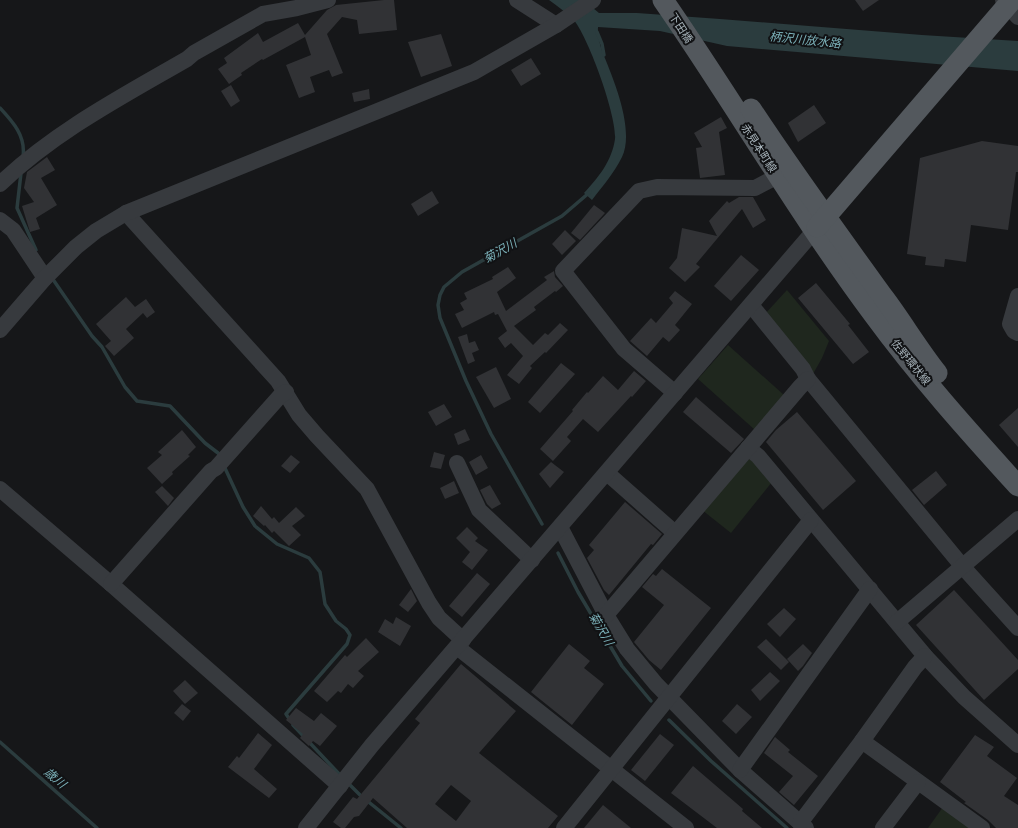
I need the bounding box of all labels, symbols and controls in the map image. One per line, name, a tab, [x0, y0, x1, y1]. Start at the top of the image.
street label: 下田橋	[666, 10, 697, 46]
water label: 柄沢川放水路	[768, 27, 843, 52]
street label: 赤見本町線	[738, 121, 781, 175]
water label: 菊沢川	[480, 233, 521, 267]
street label: 佐野環状線	[888, 336, 935, 388]
water label: 菊沢川	[585, 609, 619, 650]
water label: 歳川	[41, 763, 71, 793]

